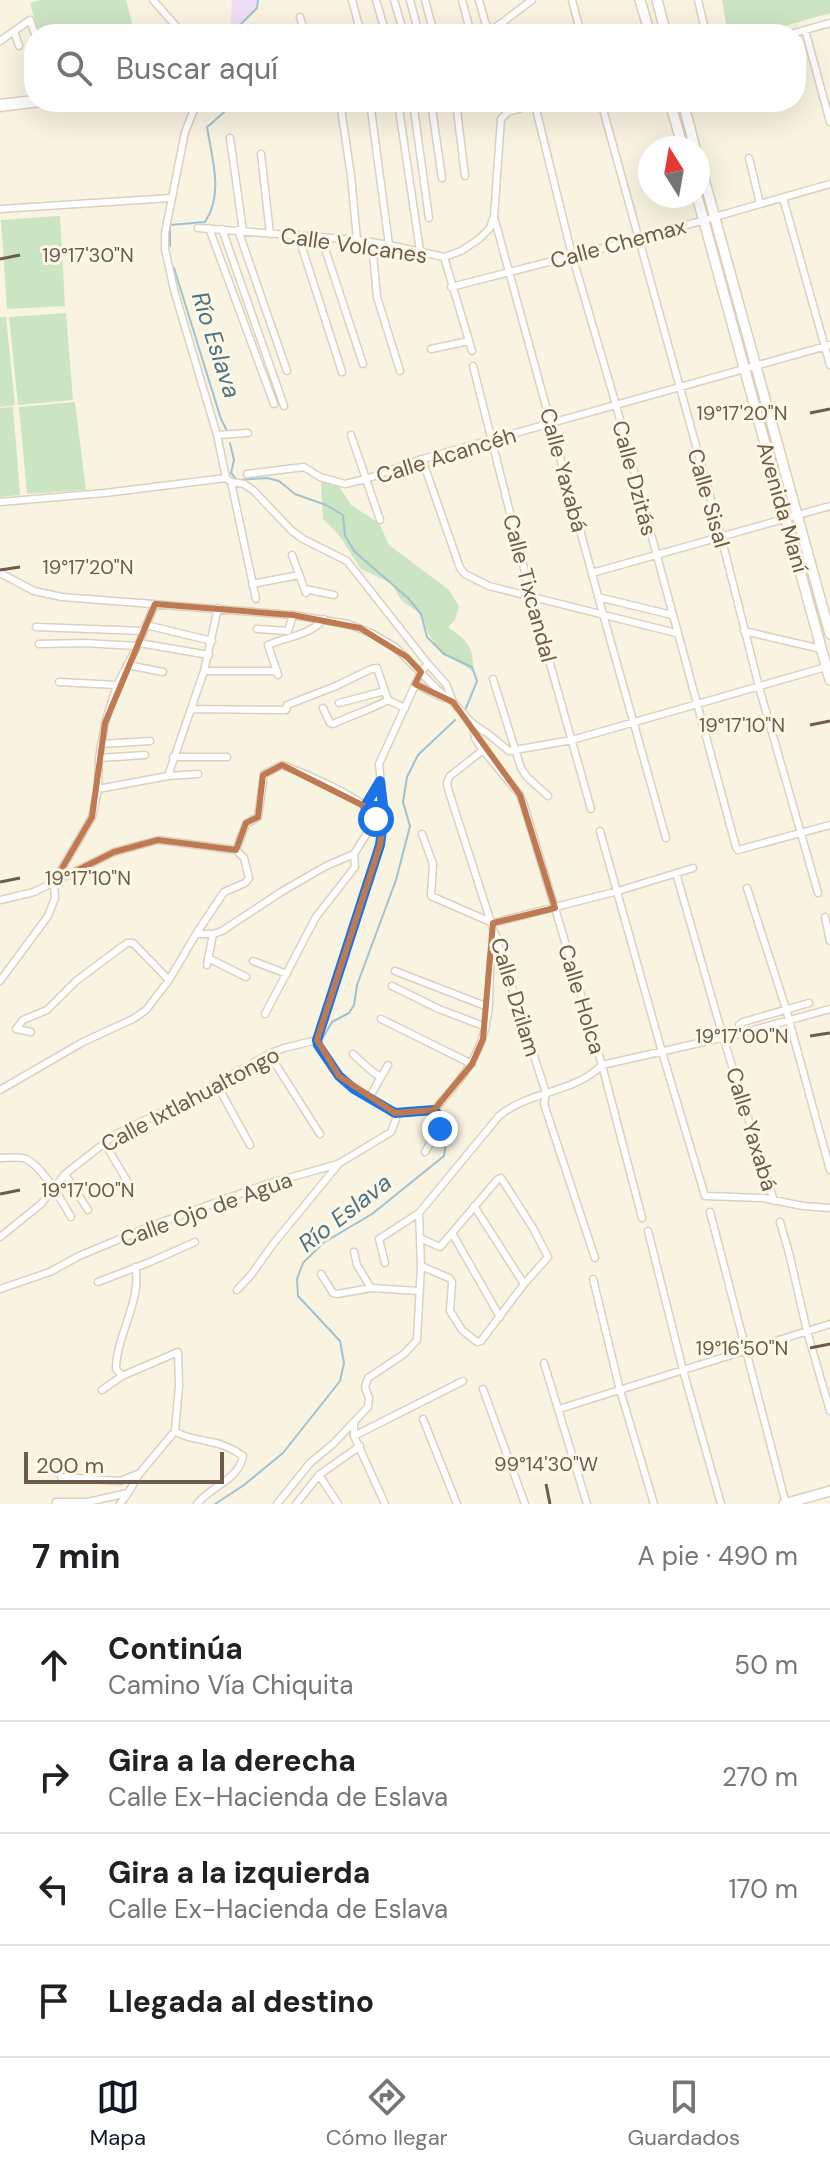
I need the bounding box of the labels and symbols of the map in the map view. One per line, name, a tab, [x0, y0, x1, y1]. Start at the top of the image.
north arrow	[638, 136, 710, 208]
street label: Calle Chemax	[547, 211, 689, 276]
street label: Calle Volcanes	[279, 221, 429, 270]
text: 19°17'30"N	[42, 242, 134, 268]
water label: Río Eslava	[185, 288, 248, 402]
text: 19°17'20"N	[697, 400, 788, 426]
street label: Calle Yaxabá	[533, 405, 594, 536]
street label: Calle Dzitás	[605, 417, 664, 539]
street label: Calle Acancéh	[373, 420, 520, 491]
street label: Avenida Maní	[750, 438, 815, 576]
street label: Calle Sisal	[681, 445, 736, 551]
street label: Calle Tixcandal	[496, 511, 563, 665]
text: 19°17'20"N	[43, 554, 134, 580]
text: 19°17'10"N	[699, 712, 785, 738]
route start	[358, 801, 394, 837]
text: 19°17'10"N	[45, 865, 131, 891]
street label: Calle Dzilam	[484, 934, 547, 1060]
street label: Calle Holca	[551, 941, 612, 1058]
text: 19°17'00"N	[695, 1023, 789, 1049]
street label: Calle Ixtlahualtongo	[96, 1040, 285, 1159]
street label: Calle Yaxabá	[719, 1064, 784, 1194]
route end	[422, 1111, 458, 1147]
street label: Calle Ojo de Agua	[116, 1165, 296, 1254]
water label: Río Eslava	[292, 1166, 398, 1259]
text: 19°17'00"N	[41, 1177, 135, 1203]
text: 19°16'50"N	[696, 1335, 788, 1361]
scale bar	[24, 1448, 224, 1484]
text: 99°14'30"W	[494, 1451, 598, 1477]

